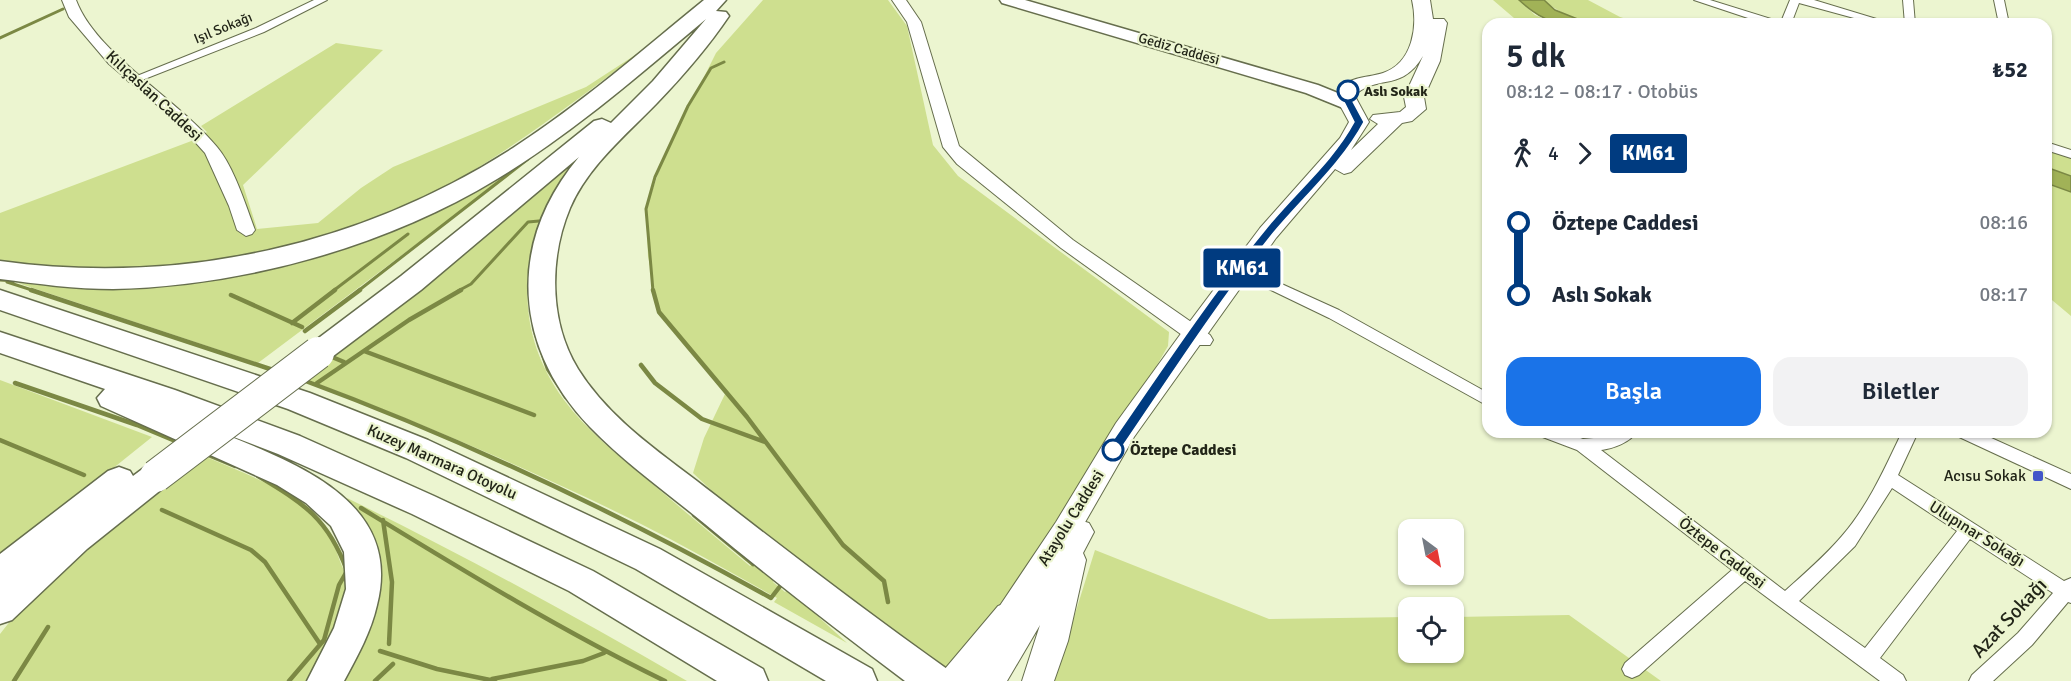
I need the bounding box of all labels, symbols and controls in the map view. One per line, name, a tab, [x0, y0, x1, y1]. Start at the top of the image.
street label: Işıl Sokağı	[191, 9, 255, 47]
street label: Gediz Caddesi	[1136, 29, 1222, 69]
text: 5 dk	[1506, 36, 1566, 77]
street label: Kılıçaslan Caddesi	[102, 46, 206, 146]
text: ₺52	[1992, 56, 2028, 83]
text: 08:12 – 08:17 · Otobüs	[1506, 79, 1698, 104]
marker: Aslı Sokak	[1337, 80, 1359, 102]
place label: Aslı Sokak	[1364, 83, 1428, 100]
icon: walk	[1506, 137, 1539, 170]
icon: forward	[1568, 137, 1601, 170]
text: KM61	[1622, 140, 1675, 166]
text: 4	[1548, 141, 1559, 166]
text: Öztepe Caddesi	[1552, 209, 1698, 236]
text: 08:16	[1979, 210, 2028, 235]
line badge: KM61	[1200, 248, 1284, 288]
text: KM61	[1215, 255, 1269, 281]
text: Aslı Sokak	[1552, 281, 1652, 308]
text: 08:17	[1979, 282, 2028, 307]
button: Başla	[1506, 357, 1761, 426]
button: Biletler	[1773, 357, 2028, 426]
street label: Kuzey Marmara Otoyolu	[364, 420, 520, 504]
marker: Öztepe Caddesi	[1102, 439, 1124, 461]
place label: Öztepe Caddesi	[1130, 440, 1237, 460]
street label: Atayolu Caddesi	[1034, 466, 1108, 570]
place label: Acısu Sokak	[1944, 466, 2026, 486]
marker: Acısu Sokak	[2031, 469, 2045, 483]
street label: Ulupınar Sokağı	[1925, 497, 2029, 571]
street label: Öztepe Caddesi	[1675, 513, 1769, 593]
north arrow	[1398, 519, 1464, 585]
map controls	[1398, 519, 1464, 663]
street label: Azat Sokağı	[1966, 573, 2052, 663]
button: locate	[1398, 597, 1464, 663]

